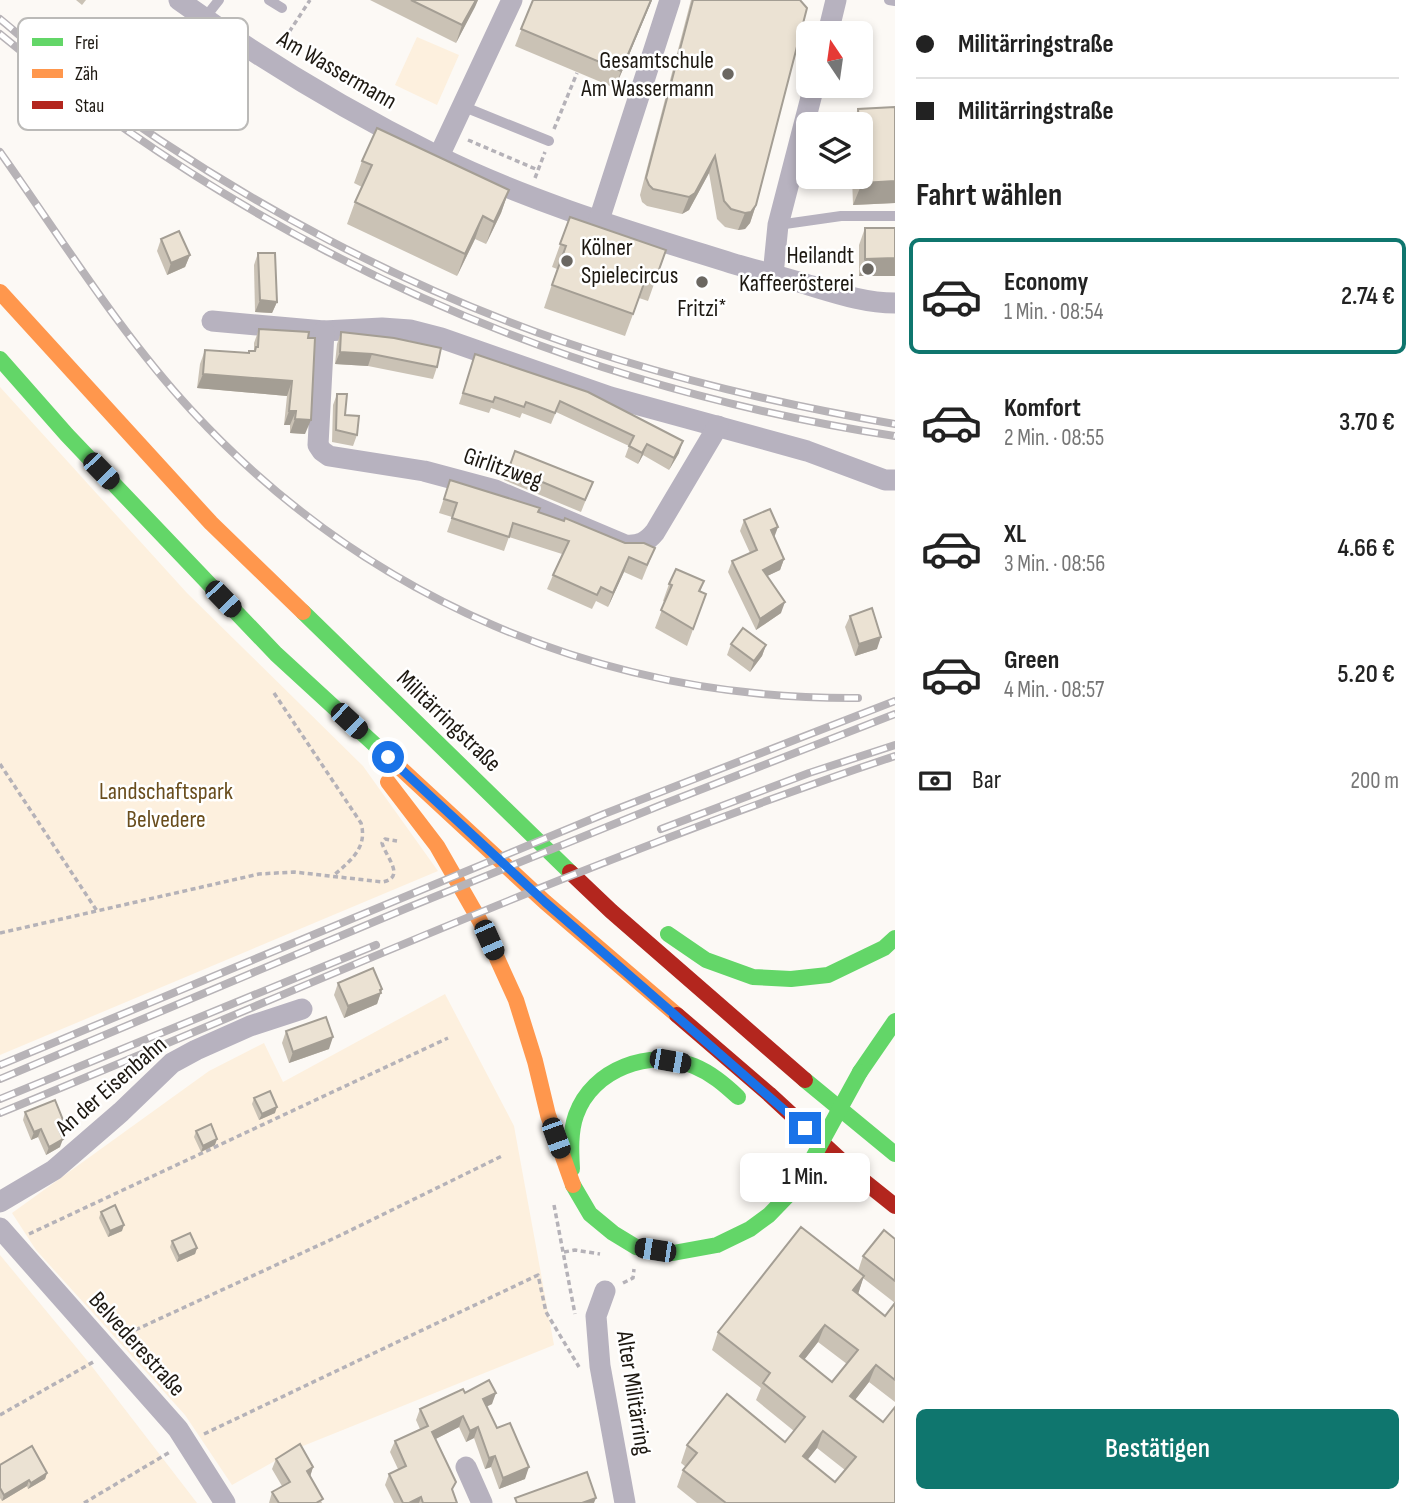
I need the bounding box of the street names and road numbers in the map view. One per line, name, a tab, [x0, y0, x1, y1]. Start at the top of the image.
street label: Am Wassermann	[271, 24, 402, 116]
street label: Girlitzweg	[460, 441, 546, 495]
street label: Militärringstraße	[391, 664, 507, 778]
street label: An der Eisenbahn	[49, 1030, 173, 1143]
street label: Belvederestraße	[82, 1286, 192, 1402]
street label: Alter Militärring	[610, 1328, 658, 1457]

